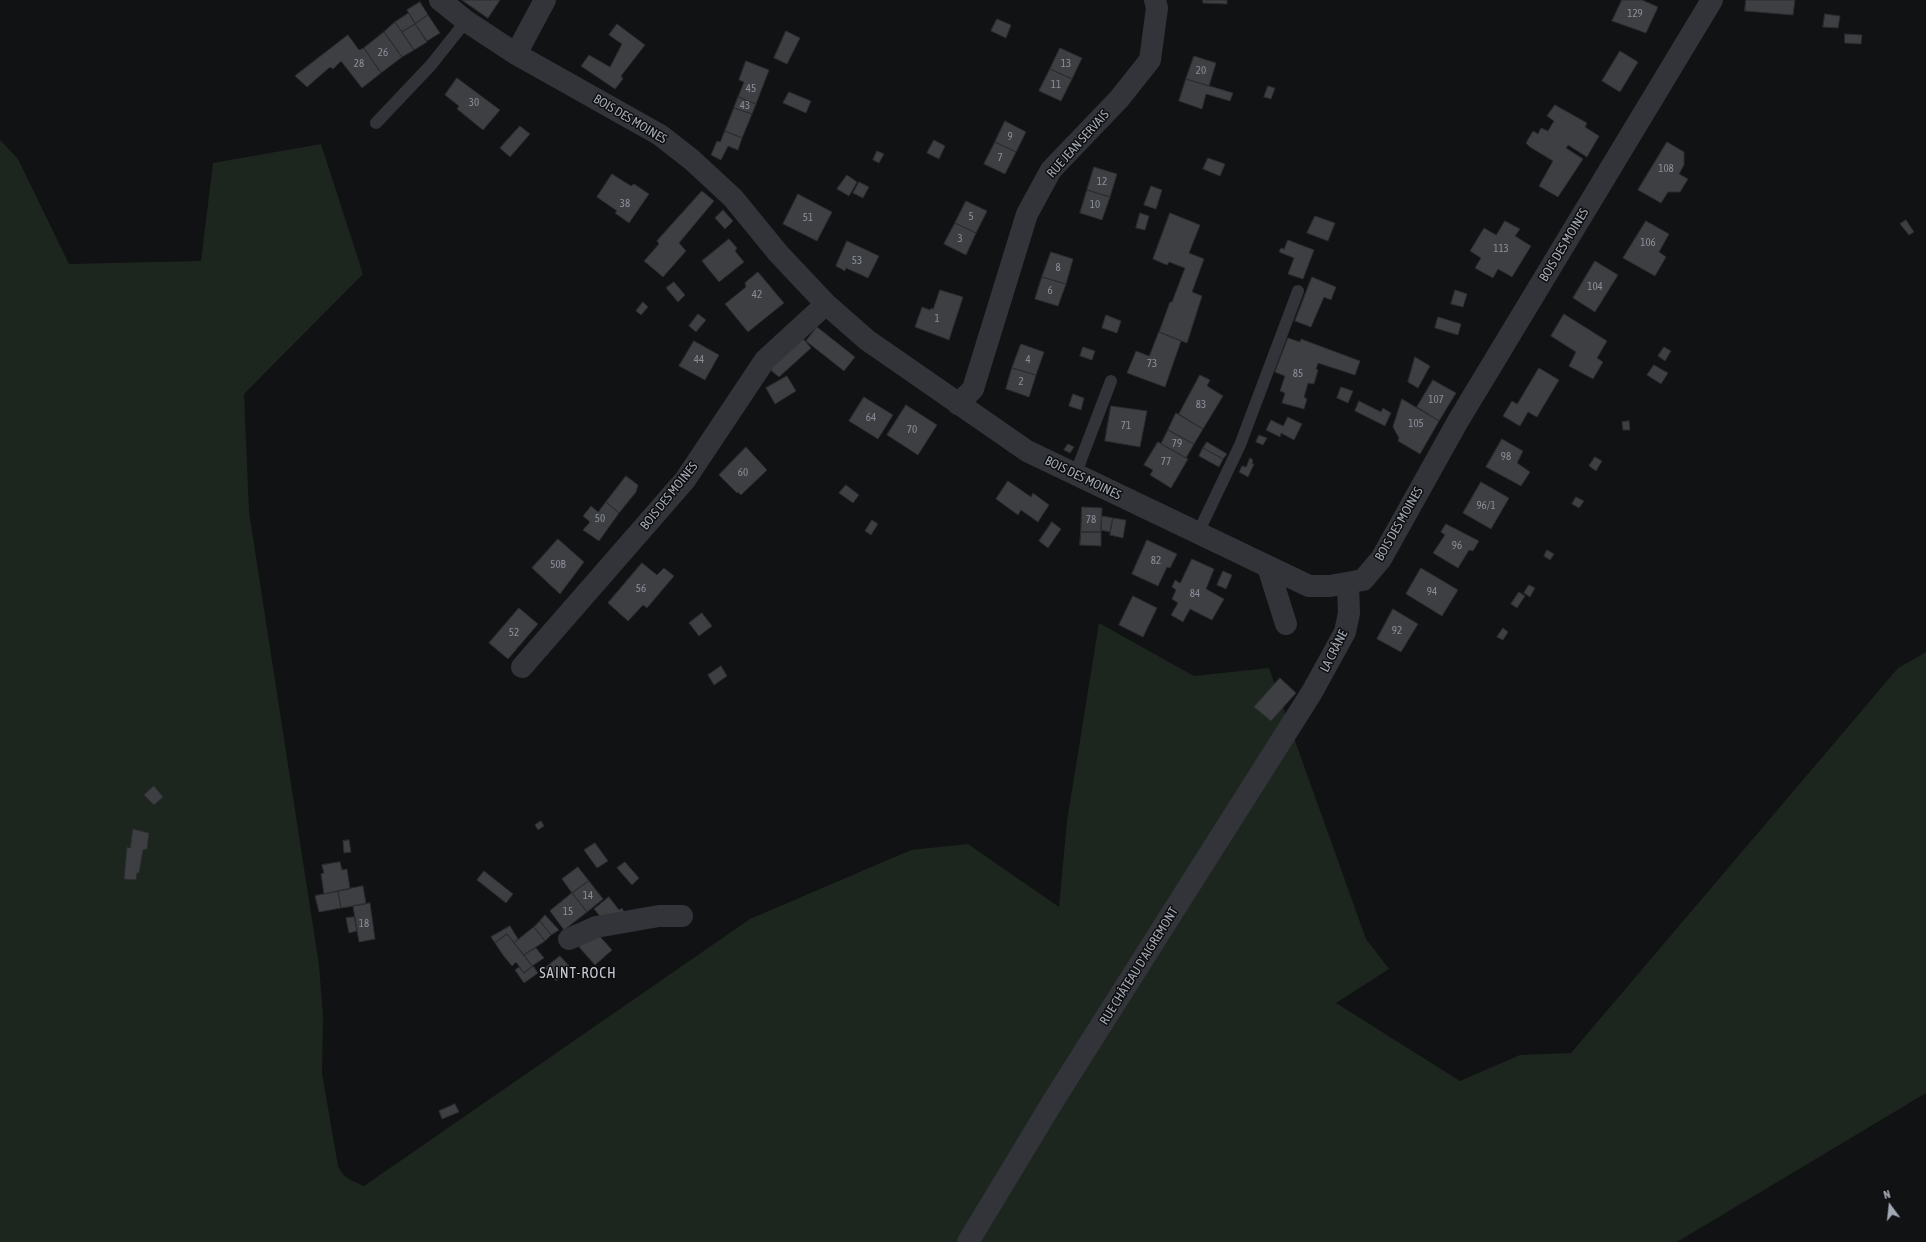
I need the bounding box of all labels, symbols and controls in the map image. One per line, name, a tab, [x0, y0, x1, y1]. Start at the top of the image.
house number: 129	[1627, 7, 1643, 21]
house number: 26	[378, 46, 388, 60]
house number: 28	[354, 57, 364, 71]
house number: 13	[1061, 57, 1071, 71]
house number: 20	[1196, 64, 1206, 78]
house number: 11	[1051, 78, 1061, 92]
house number: 45	[746, 82, 756, 96]
street label: BOIS DES MOINES	[591, 91, 669, 147]
house number: 30	[469, 96, 479, 110]
house number: 43	[740, 99, 750, 113]
street label: RUE JEAN SERVAIS	[1044, 107, 1112, 181]
house number: 9	[1007, 130, 1013, 144]
house number: 7	[997, 151, 1003, 165]
house number: 108	[1658, 162, 1674, 176]
house number: 12	[1097, 175, 1107, 189]
house number: 38	[620, 197, 630, 211]
house number: 10	[1090, 198, 1100, 212]
street label: BOIS DES MOINES	[1536, 206, 1592, 284]
house number: 5	[968, 210, 974, 224]
house number: 51	[803, 211, 813, 225]
house number: 3	[957, 232, 963, 246]
house number: 106	[1640, 236, 1656, 250]
house number: 113	[1493, 242, 1509, 256]
house number: 53	[852, 254, 862, 268]
house number: 8	[1055, 261, 1061, 275]
house number: 104	[1587, 280, 1603, 294]
house number: 6	[1047, 284, 1053, 298]
house number: 42	[752, 288, 762, 302]
house number: 1	[934, 312, 940, 326]
house number: 44	[694, 353, 704, 367]
house number: 4	[1025, 353, 1031, 367]
house number: 73	[1147, 357, 1157, 371]
house number: 85	[1293, 367, 1303, 381]
house number: 2	[1018, 375, 1024, 389]
house number: 107	[1428, 393, 1444, 407]
house number: 83	[1196, 398, 1206, 412]
house number: 64	[866, 411, 876, 425]
house number: 105	[1408, 417, 1424, 431]
house number: 71	[1121, 419, 1131, 433]
house number: 70	[907, 423, 917, 437]
house number: 79	[1172, 437, 1182, 451]
house number: 98	[1501, 450, 1511, 464]
street label: BOIS DES MOINES	[1042, 453, 1124, 503]
house number: 77	[1161, 455, 1171, 469]
street label: BOIS DES MOINES	[637, 459, 701, 533]
house number: 60	[738, 466, 748, 480]
street label: BOIS DES MOINES	[1372, 484, 1426, 564]
house number: 96/1	[1476, 499, 1496, 513]
house number: 50	[595, 512, 605, 526]
house number: 78	[1086, 513, 1096, 527]
house number: 96	[1452, 539, 1462, 553]
house number: 82	[1151, 554, 1161, 568]
house number: 50B	[550, 558, 566, 572]
house number: 56	[636, 582, 646, 596]
house number: 94	[1427, 585, 1437, 599]
house number: 84	[1190, 587, 1200, 601]
house number: 92	[1392, 624, 1402, 638]
house number: 52	[509, 626, 519, 640]
street label: LA CRÂNE	[1317, 627, 1351, 675]
house number: 14	[583, 889, 593, 903]
street label: RUE CHÂTEAU D'AIGREMONT	[1096, 904, 1182, 1028]
house number: 15	[563, 905, 573, 919]
house number: 18	[359, 917, 369, 931]
district label: SAINT-ROCH	[539, 964, 617, 982]
north arrow	[1870, 1186, 1910, 1226]
text: N	[1882, 1188, 1892, 1201]

